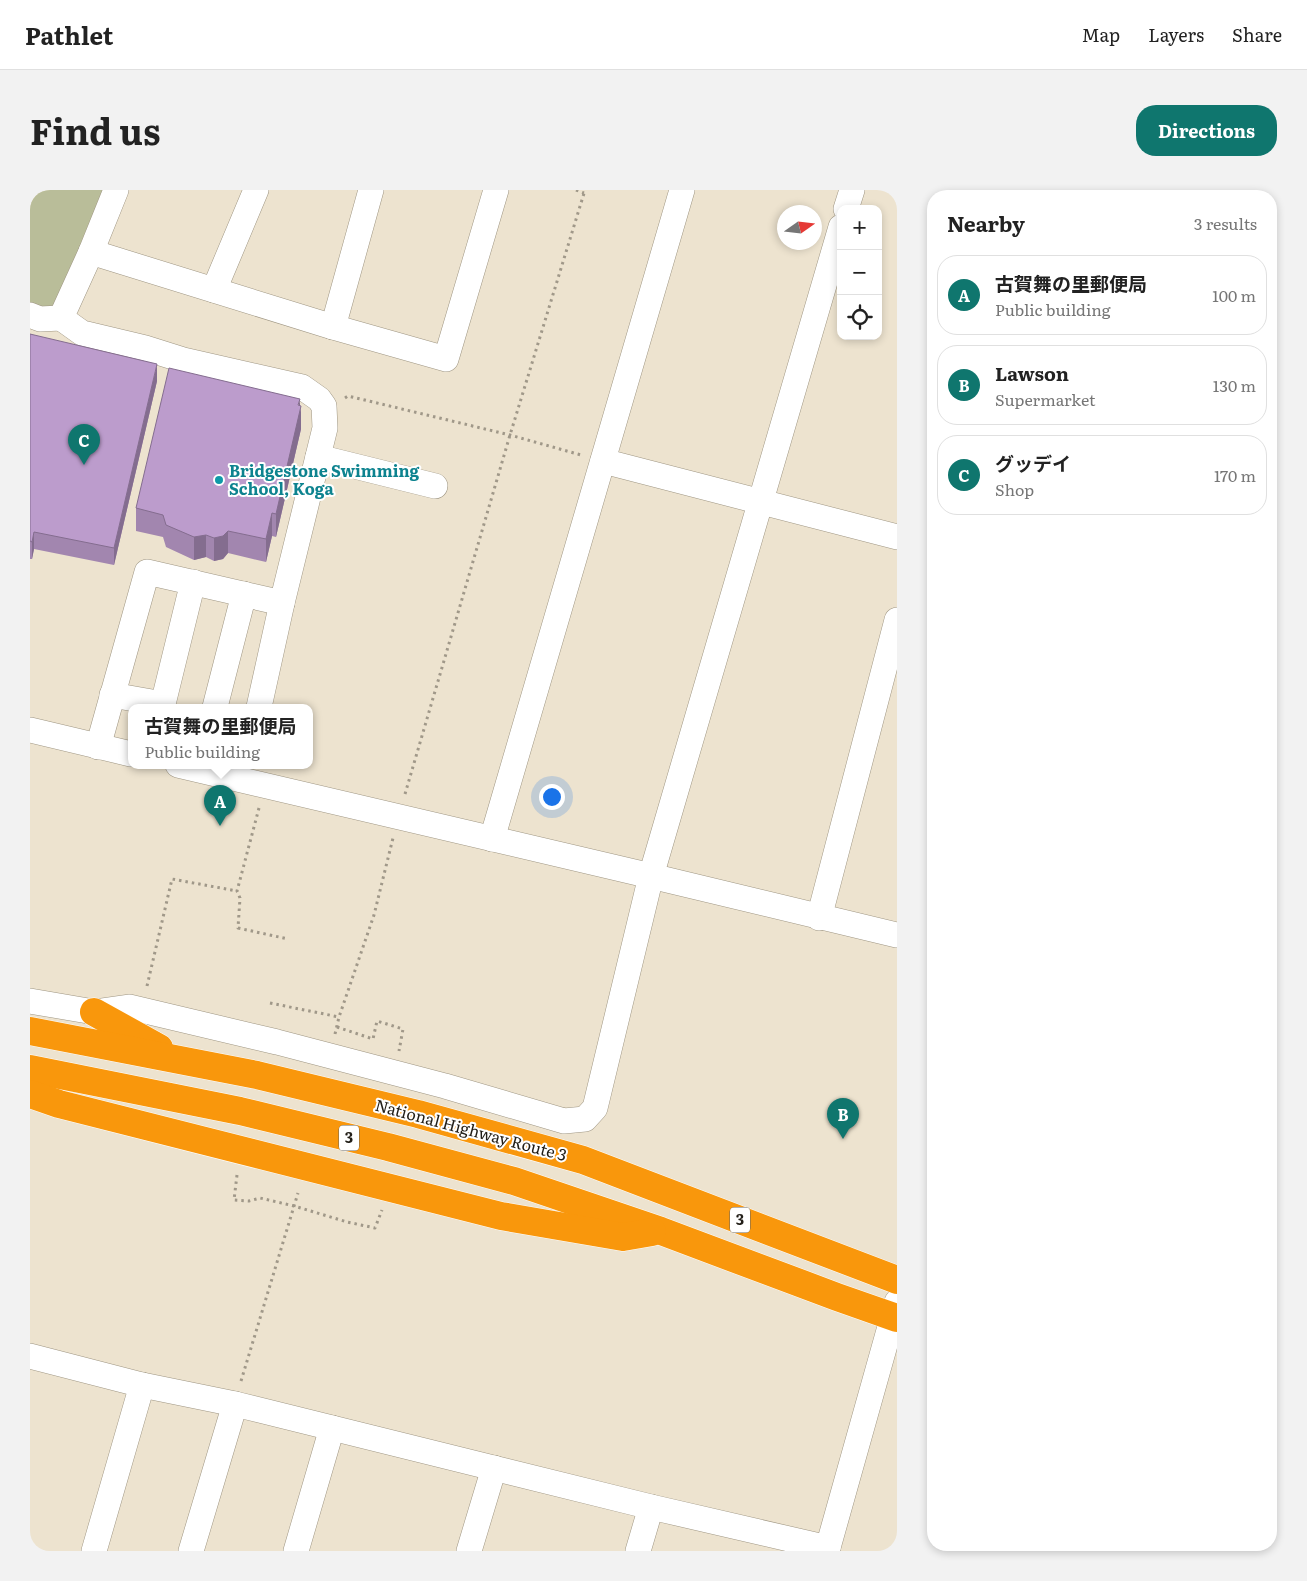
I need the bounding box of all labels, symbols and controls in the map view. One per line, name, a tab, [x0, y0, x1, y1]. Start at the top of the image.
text: Pathlet	[25, 17, 113, 52]
text: Map	[1082, 21, 1120, 48]
text: Layers	[1148, 21, 1204, 48]
text: Share	[1232, 21, 1282, 48]
text: Find us	[30, 104, 160, 156]
button: Directions	[1136, 105, 1277, 156]
north arrow	[777, 205, 822, 250]
map controls	[837, 205, 882, 340]
button: +	[837, 205, 882, 250]
text: Nearby	[947, 207, 1025, 238]
text: 3 results	[1194, 211, 1257, 235]
button: −	[837, 250, 882, 295]
text: 古賀舞の里郵便局	[995, 269, 1147, 297]
text: A	[958, 283, 970, 307]
text: 100 m	[1212, 283, 1256, 307]
button: locate	[837, 295, 882, 340]
text: Public building	[995, 297, 1111, 321]
text: Lawson	[995, 359, 1069, 387]
text: B	[958, 373, 970, 397]
text: 130 m	[1213, 373, 1256, 397]
text: Supermarket	[995, 387, 1095, 411]
pin: C	[68, 424, 100, 465]
text: グッデイ	[995, 449, 1071, 477]
place label: Bridgestone Swimming School, Koga	[229, 458, 420, 500]
text: C	[958, 463, 970, 487]
text: 170 m	[1214, 463, 1256, 487]
marker: Bridgestone Swimming School, Koga	[213, 474, 225, 486]
text: Shop	[995, 477, 1034, 501]
popup	[128, 704, 313, 769]
text: 古賀舞の里郵便局	[144, 711, 297, 739]
text: Public building	[144, 739, 260, 763]
your location	[539, 784, 565, 810]
pin: A	[204, 785, 236, 826]
street label: National Highway Route 3	[373, 1092, 570, 1166]
pin: B	[827, 1098, 859, 1139]
road number: 3	[339, 1126, 359, 1150]
road number: 3	[730, 1208, 750, 1232]

